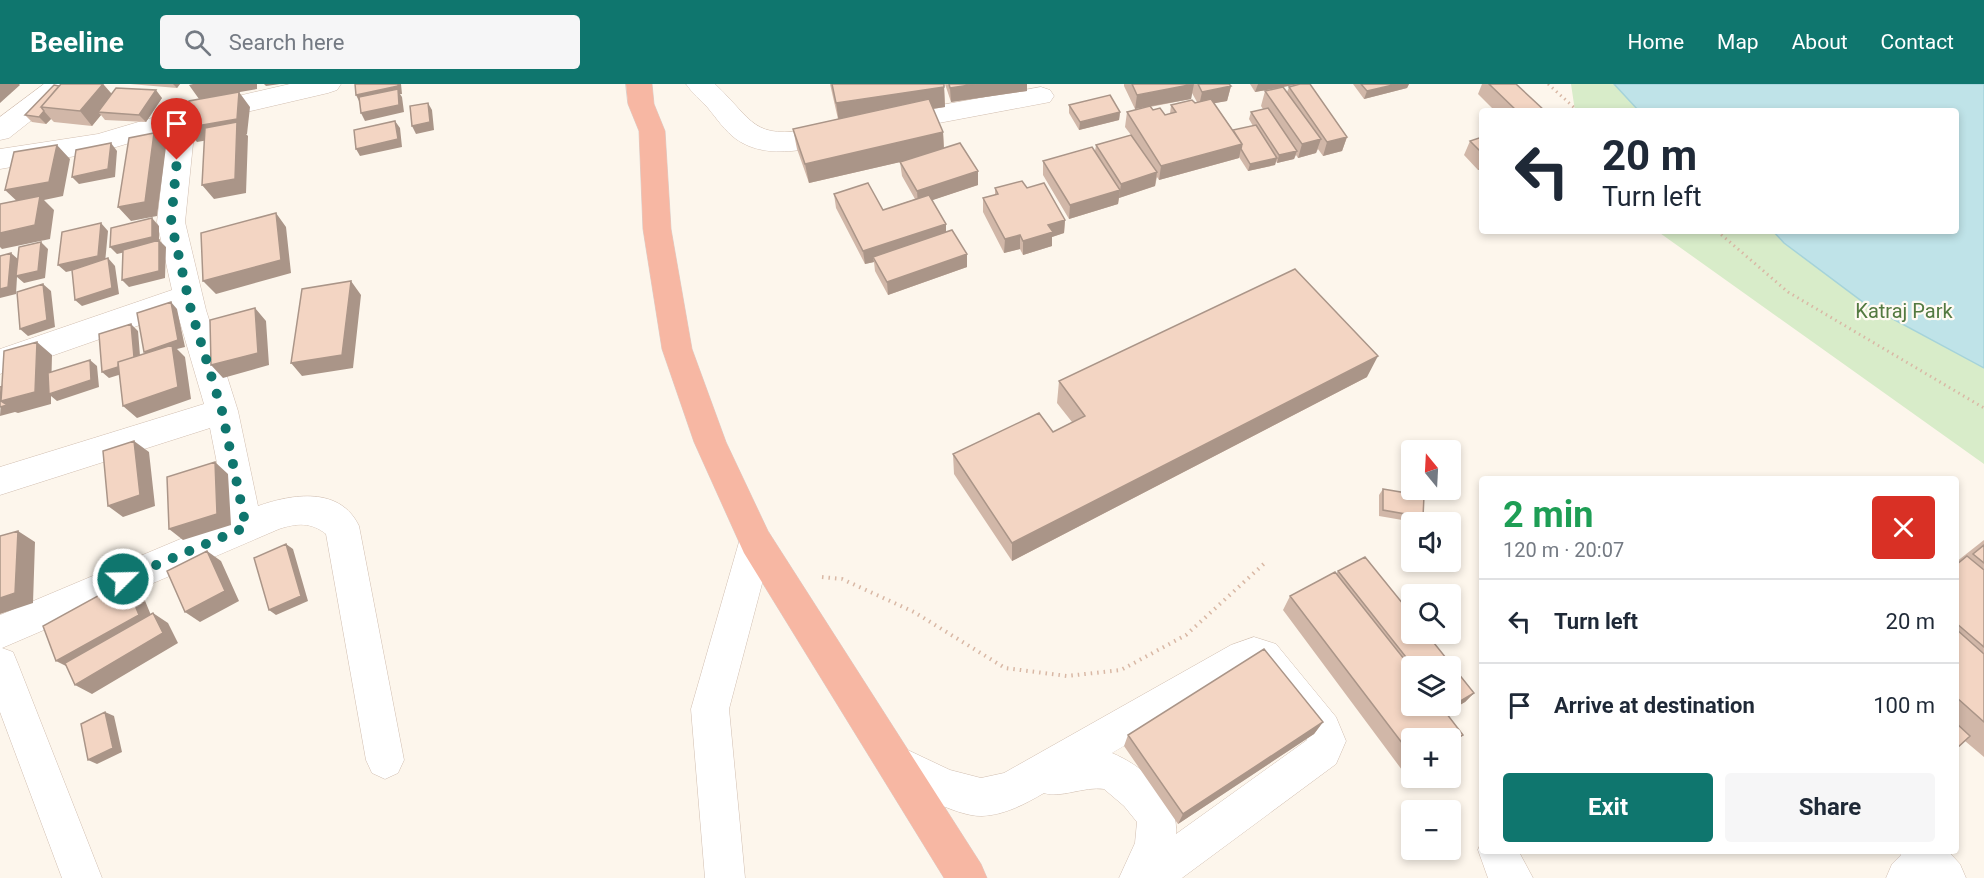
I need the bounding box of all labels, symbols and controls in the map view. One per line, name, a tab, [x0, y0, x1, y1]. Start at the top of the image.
search box	[160, 15, 580, 69]
text: Beeline	[30, 26, 124, 59]
icon: search	[181, 26, 214, 59]
text: Search here	[229, 30, 345, 55]
text: Home	[1628, 30, 1684, 54]
text: Map	[1717, 30, 1759, 54]
text: About	[1792, 30, 1848, 54]
text: Contact	[1881, 30, 1954, 54]
pin	[151, 98, 202, 160]
icon: arrive	[160, 107, 193, 140]
text: 20 m	[1602, 131, 1697, 180]
icon: left	[1503, 132, 1581, 210]
text: Turn left	[1602, 181, 1702, 213]
park label: Katraj Park	[1855, 299, 1954, 323]
north arrow	[1401, 440, 1461, 500]
map controls	[1401, 440, 1461, 860]
text: 2 min	[1503, 494, 1594, 536]
button: close	[1872, 496, 1935, 559]
button: sound	[1401, 512, 1461, 572]
text: 120 m · 20:07	[1503, 538, 1624, 562]
position arrow	[91, 547, 155, 611]
button: search	[1401, 584, 1461, 644]
icon: left	[1503, 605, 1536, 638]
text: Turn left	[1554, 609, 1638, 634]
text: 20 m	[1886, 609, 1935, 634]
button: layers	[1401, 656, 1461, 716]
icon: arrive	[1503, 689, 1536, 722]
text: Arrive at destination	[1554, 693, 1755, 718]
text: 100 m	[1873, 693, 1935, 718]
button: +	[1401, 728, 1461, 788]
button: Exit	[1503, 773, 1713, 842]
button: Share	[1725, 773, 1935, 842]
button: −	[1401, 800, 1461, 860]

